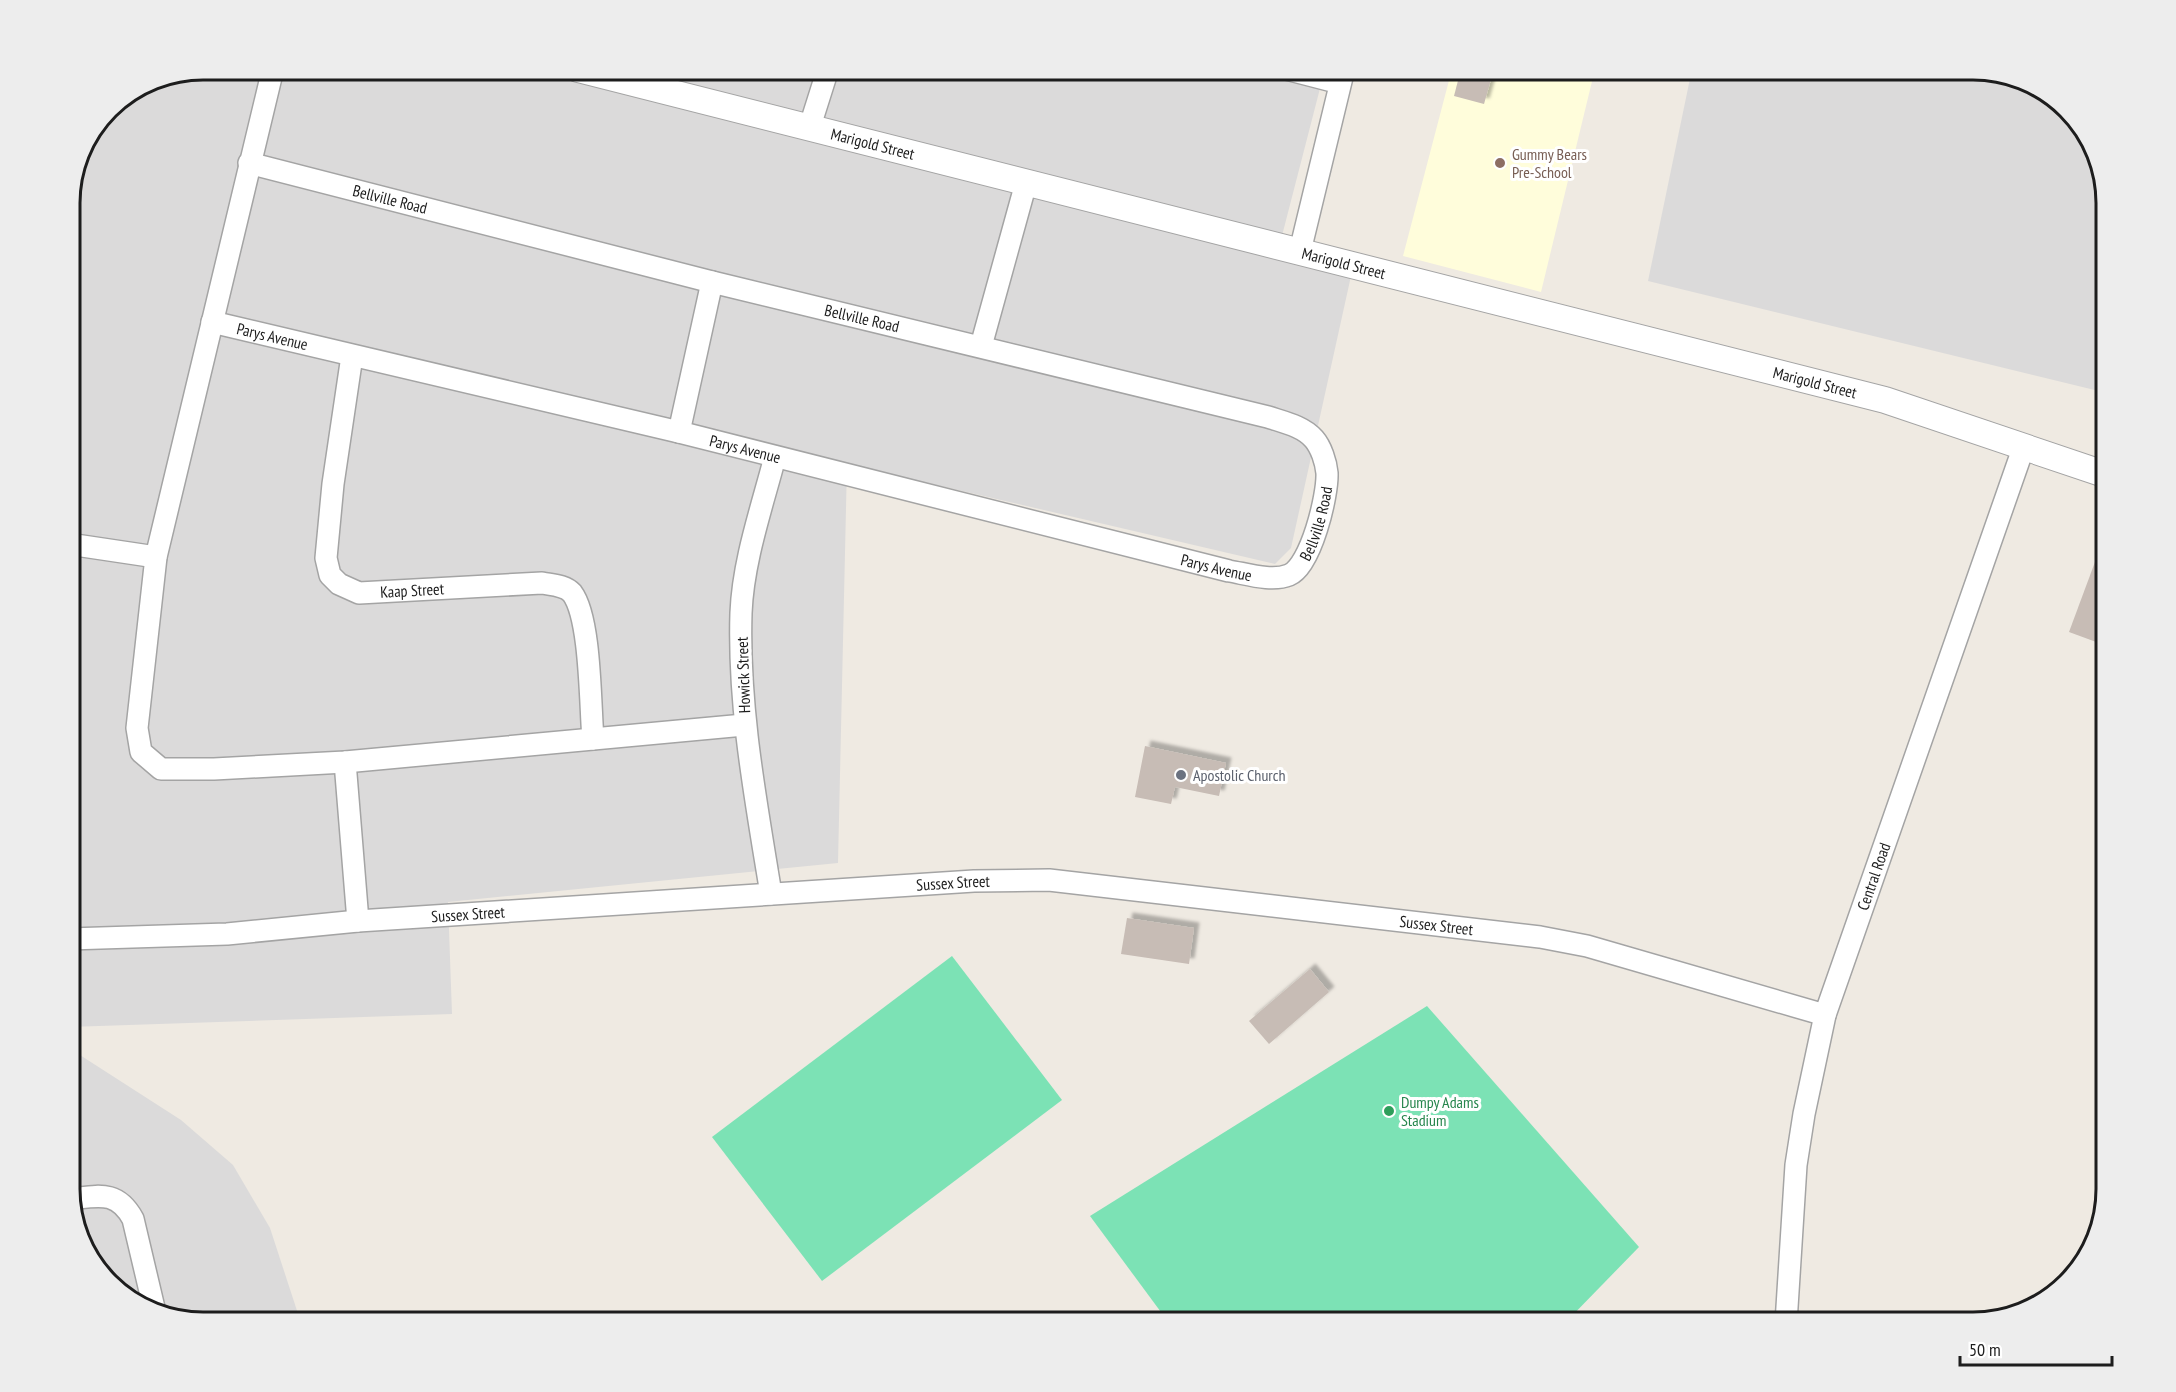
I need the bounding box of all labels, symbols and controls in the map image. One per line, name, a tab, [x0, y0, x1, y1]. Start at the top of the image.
street label: Marigold Street	[829, 123, 917, 164]
place label: Gummy Bears Pre-School	[1512, 144, 1587, 182]
marker: Gummy Bears Pre-School	[1493, 156, 1507, 170]
street label: Bellville Road	[351, 180, 429, 218]
street label: Marigold Street	[1300, 243, 1388, 283]
street label: Bellville Road	[823, 300, 901, 336]
street label: Parys Avenue	[235, 318, 310, 354]
street label: Marigold Street	[1771, 362, 1859, 403]
street label: Parys Avenue	[708, 430, 783, 467]
street label: Bellville Road	[1295, 485, 1336, 564]
street label: Parys Avenue	[1179, 549, 1254, 585]
street label: Kaap Street	[380, 578, 445, 602]
street label: Howick Street	[732, 636, 754, 713]
place label: Apostolic Church	[1193, 765, 1285, 785]
marker: Apostolic Church	[1174, 768, 1188, 782]
street label: Central Road	[1852, 840, 1895, 913]
street label: Sussex Street	[916, 871, 991, 895]
street label: Sussex Street	[431, 901, 506, 926]
street label: Sussex Street	[1399, 911, 1475, 939]
place label: Dumpy Adams Stadium	[1401, 1092, 1479, 1130]
marker: Dumpy Adams Stadium	[1382, 1104, 1396, 1118]
scale bar	[1960, 1329, 2112, 1367]
text: 50 m	[1969, 1338, 2001, 1361]

